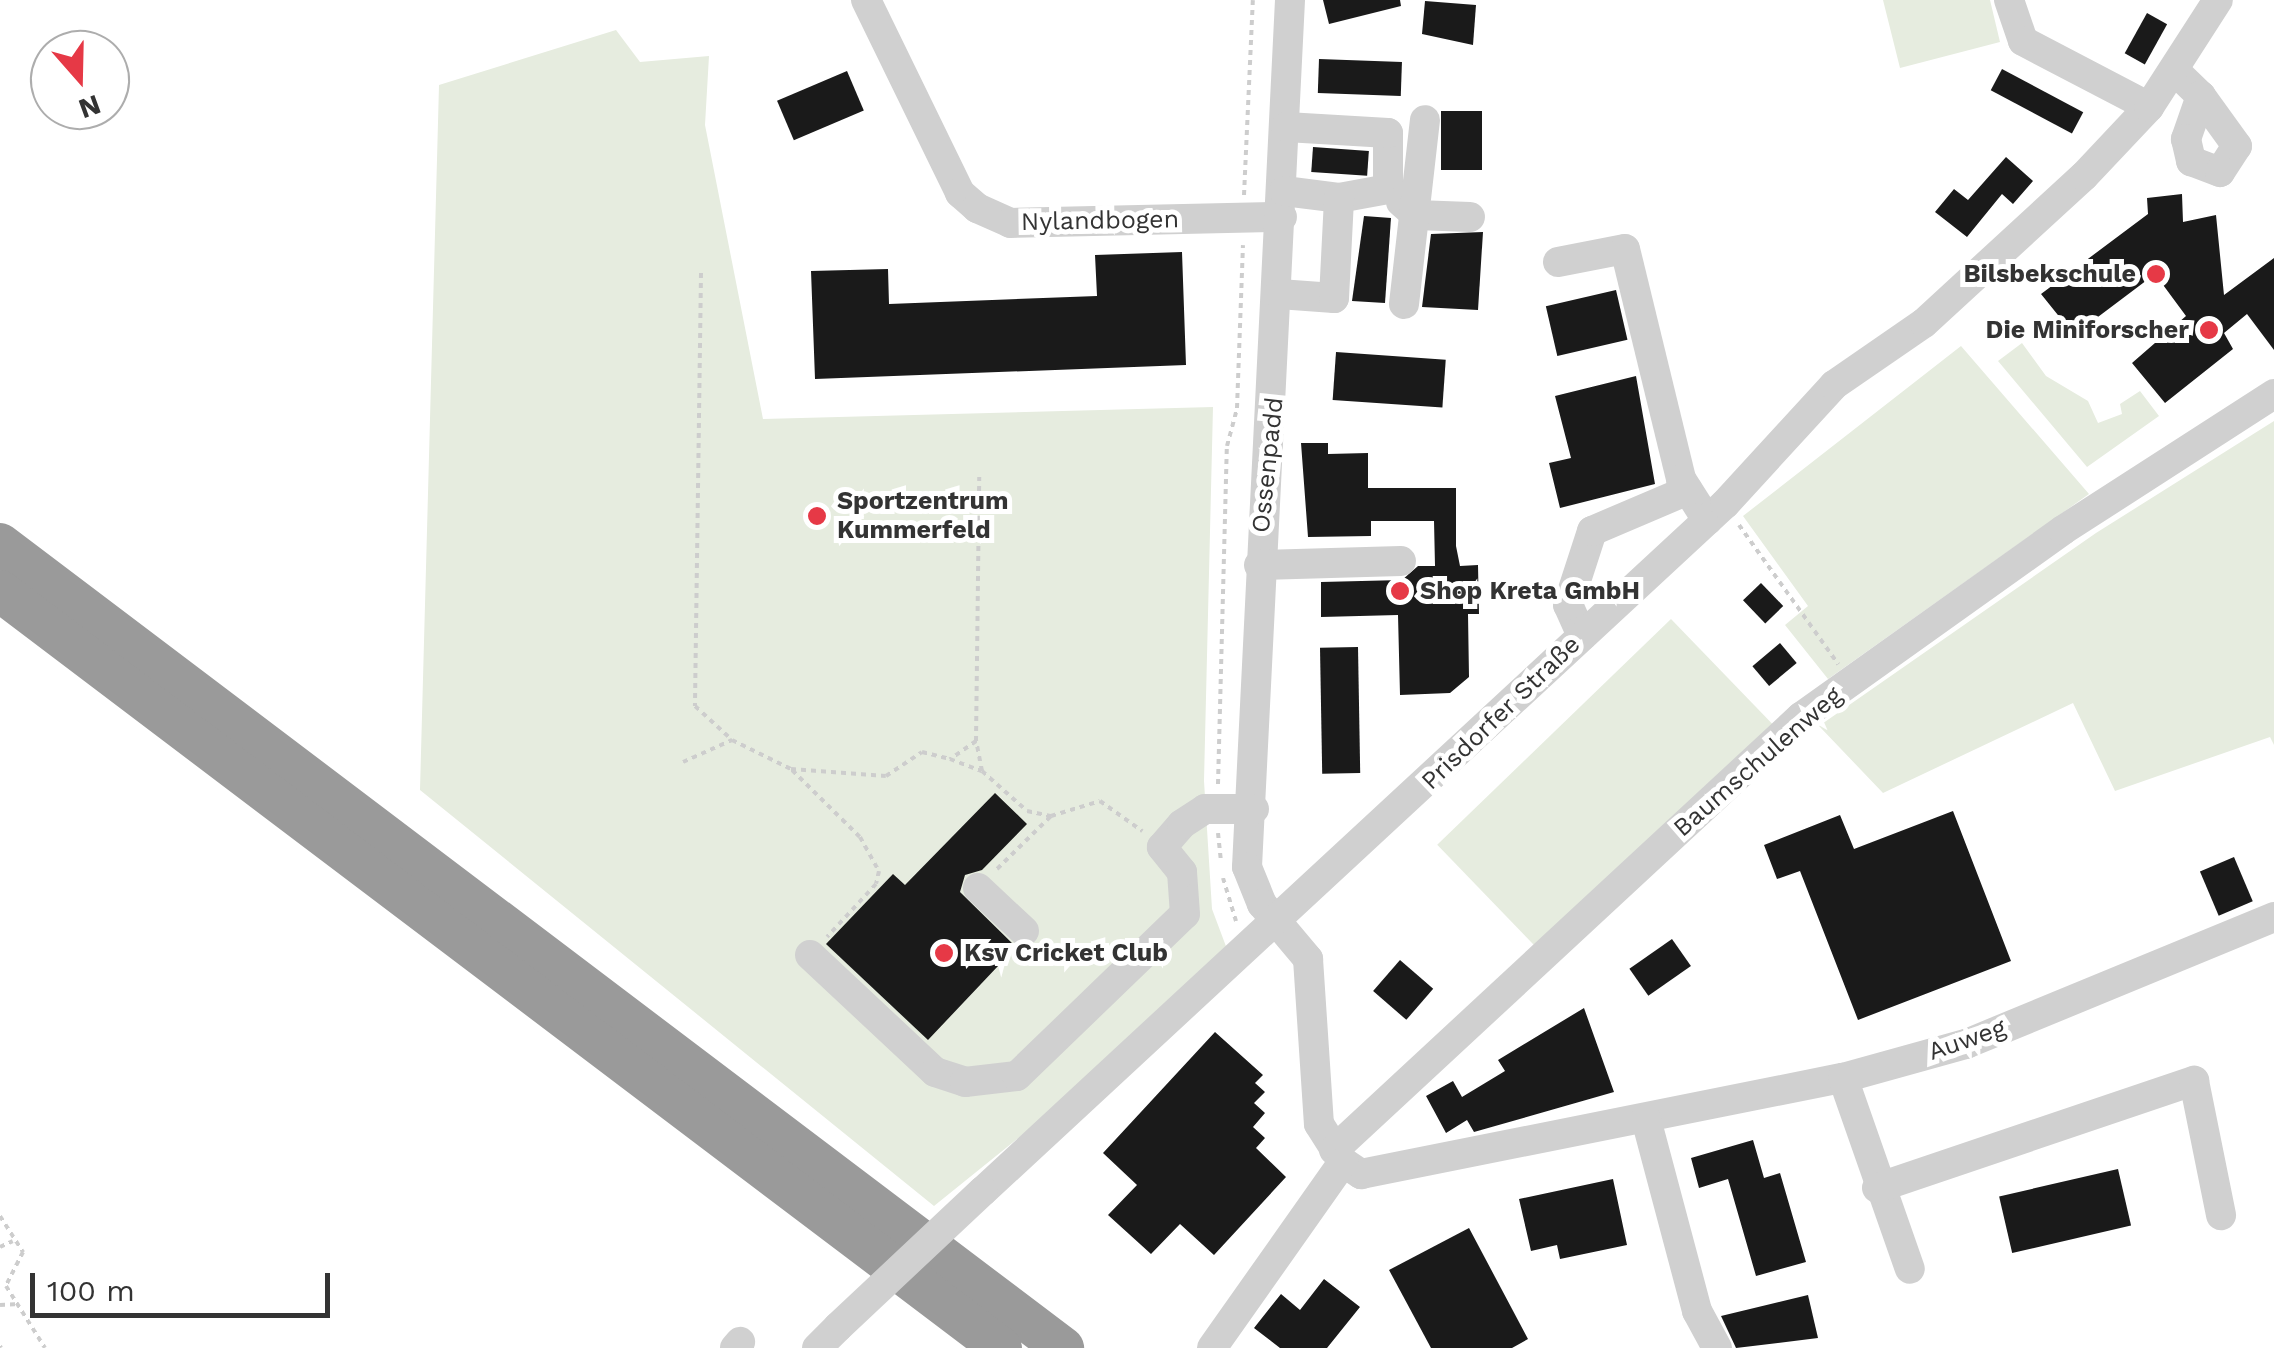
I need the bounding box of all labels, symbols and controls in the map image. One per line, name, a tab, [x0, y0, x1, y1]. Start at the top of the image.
north arrow	[30, 30, 130, 130]
text: N	[74, 88, 105, 126]
street label: Nylandbogen	[1021, 205, 1179, 237]
place label: Bilsbekschule	[1963, 259, 2136, 289]
marker: Bilsbekschule	[2145, 263, 2167, 285]
place label: Die Miniforscher	[1986, 315, 2189, 345]
marker: Die Miniforscher	[2198, 319, 2220, 341]
street label: Ossenpadd	[1246, 396, 1290, 534]
place label: Sportzentrum Kummerfeld	[837, 487, 1008, 546]
marker: Sportzentrum Kummerfeld	[806, 505, 828, 527]
place label: Shop Kreta GmbH	[1420, 576, 1640, 606]
marker: Shop Kreta GmbH	[1389, 580, 1411, 602]
street label: Prisdorfer Straße	[1415, 630, 1587, 796]
street label: Baumschulenweg	[1668, 681, 1848, 843]
place label: Ksv Cricket Club	[964, 938, 1168, 968]
marker: Ksv Cricket Club	[933, 942, 955, 964]
street label: Auweg	[1924, 1013, 2010, 1067]
scale bar	[35, 1253, 335, 1315]
text: 100 m	[47, 1273, 135, 1308]

